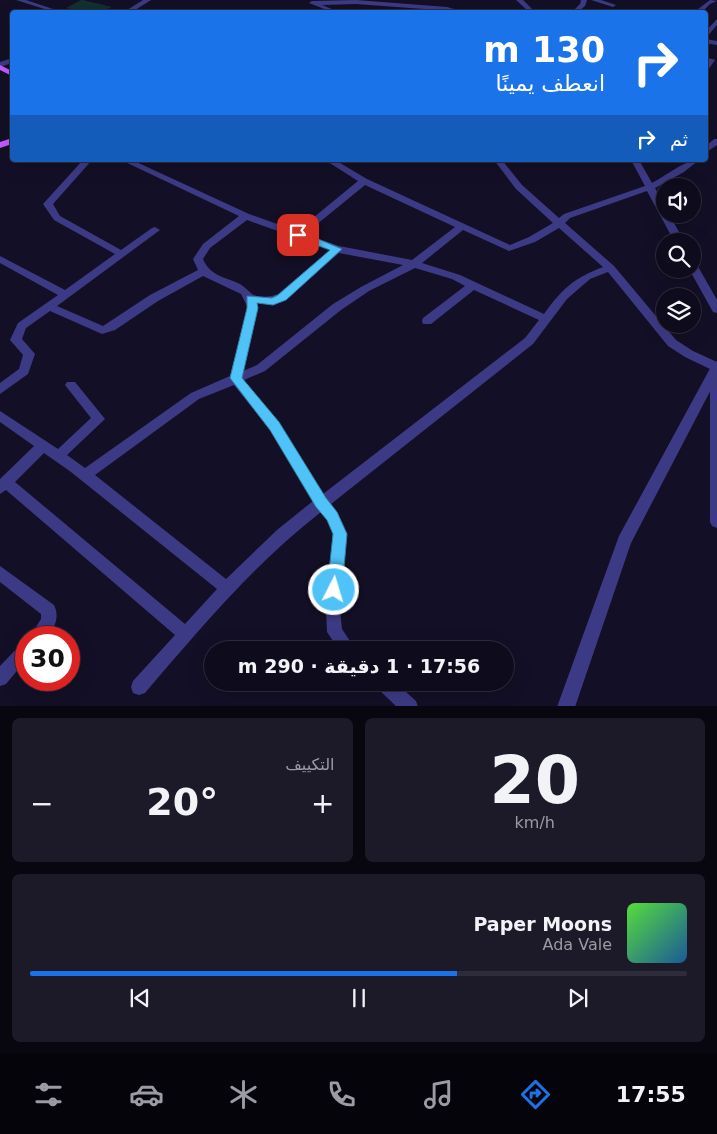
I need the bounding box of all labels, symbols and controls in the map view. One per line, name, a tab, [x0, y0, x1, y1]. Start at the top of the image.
text: 130 m	[483, 30, 605, 70]
icon: right	[623, 30, 688, 95]
text: انعطف يمينًا	[496, 71, 605, 96]
icon: right	[632, 125, 660, 153]
text: ثم	[670, 128, 688, 150]
map controls	[656, 178, 701, 333]
button: sound	[656, 178, 701, 223]
pin	[277, 214, 319, 256]
icon: arrive	[284, 221, 312, 249]
button: search	[656, 233, 701, 278]
button: layers	[656, 288, 701, 333]
position arrow	[307, 563, 359, 615]
speed limit sign: 30	[15, 626, 80, 691]
text: 17:56 · 1 دقيقة · 290 m	[238, 655, 480, 677]
text: 20	[490, 743, 580, 818]
text: التكييف	[285, 755, 335, 774]
text: 20°	[146, 780, 218, 824]
text: −	[30, 787, 53, 820]
text: +	[311, 787, 334, 820]
text: km/h	[515, 813, 555, 832]
text: Paper Moons	[473, 913, 612, 935]
text: Ada Vale	[542, 935, 612, 954]
icon: previous	[126, 984, 154, 1012]
icon: pause	[345, 984, 373, 1012]
icon: next	[564, 984, 592, 1012]
icon: filters	[31, 1077, 66, 1112]
icon: car	[129, 1077, 164, 1112]
icon: climate	[226, 1077, 261, 1112]
icon: phone	[324, 1077, 359, 1112]
icon: music	[421, 1077, 456, 1112]
icon: directions	[518, 1077, 553, 1112]
text: 17:55	[616, 1082, 686, 1107]

